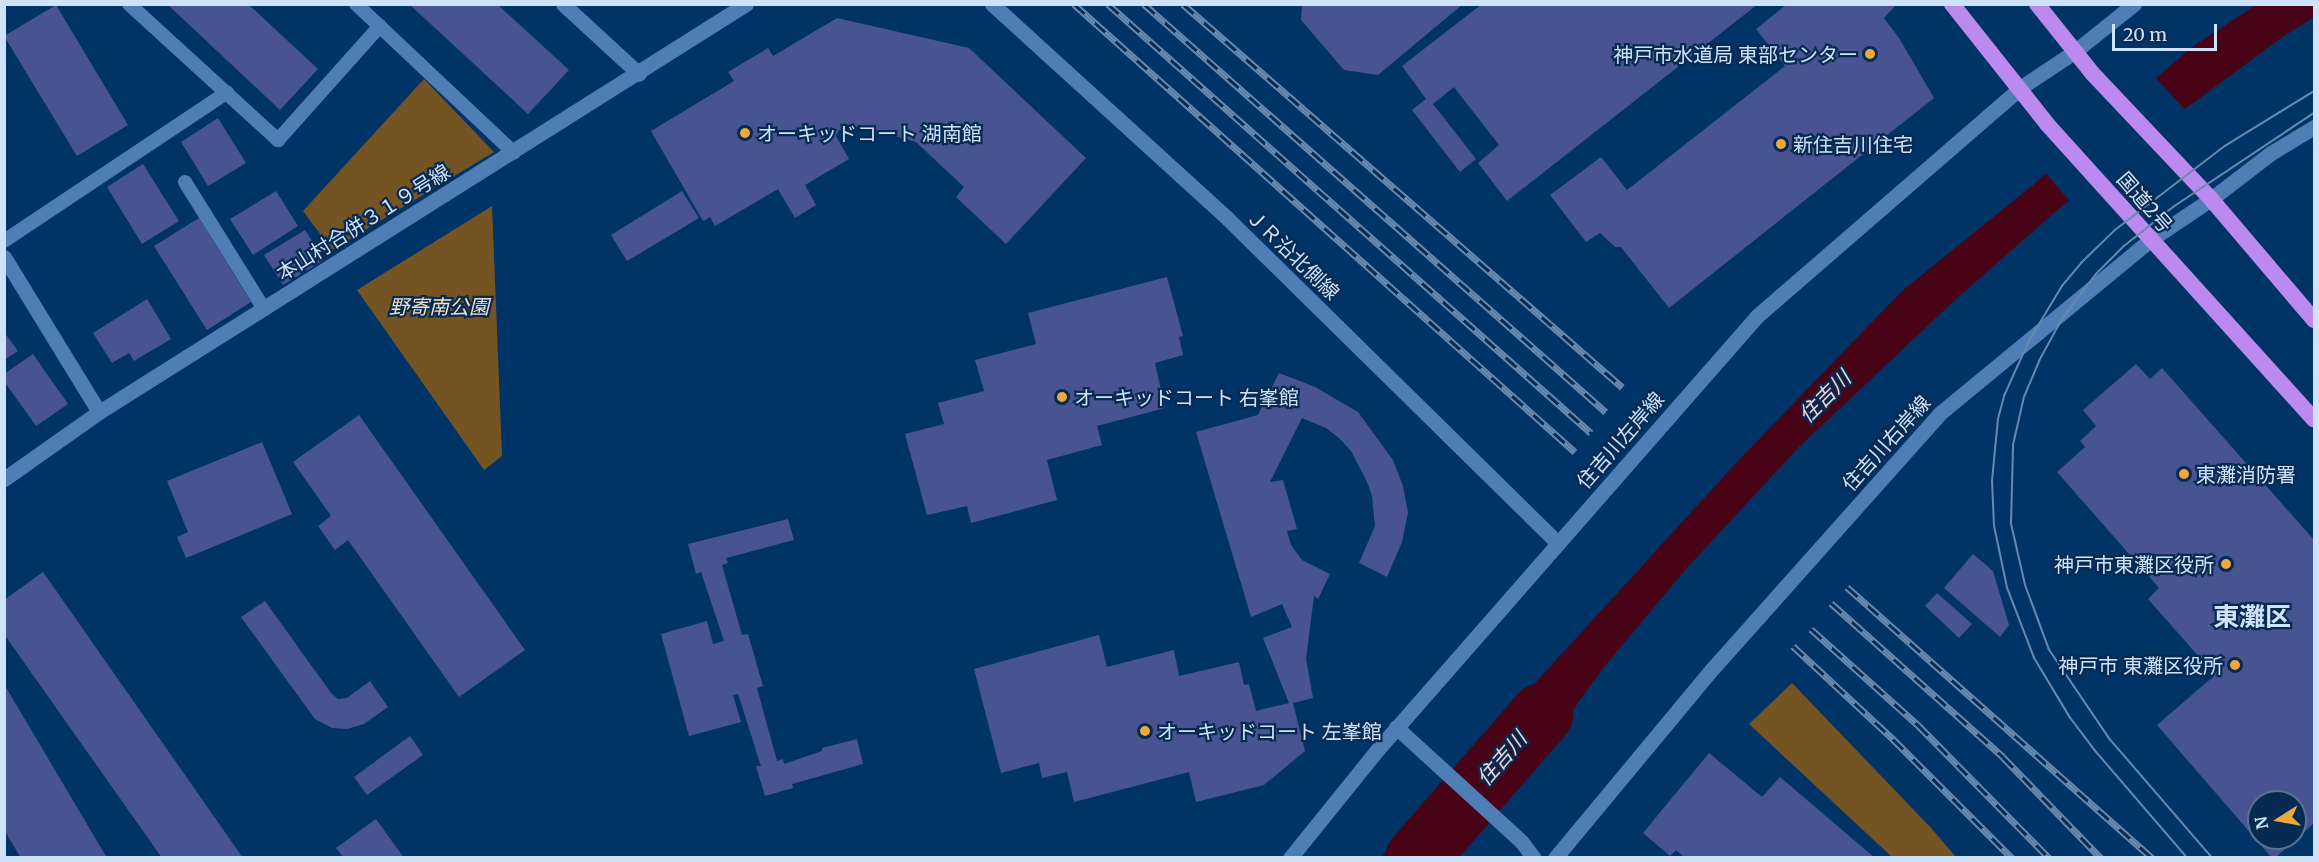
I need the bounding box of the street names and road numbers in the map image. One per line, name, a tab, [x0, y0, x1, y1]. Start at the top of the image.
street label: 本山村合併３１９号線	[272, 159, 454, 285]
street label: 国道2号	[2112, 167, 2178, 237]
street label: ＪＲ沿北側線	[1242, 204, 1344, 304]
street label: 住吉川左岸線	[1572, 387, 1668, 493]
street label: 住吉川右岸線	[1837, 390, 1935, 496]

